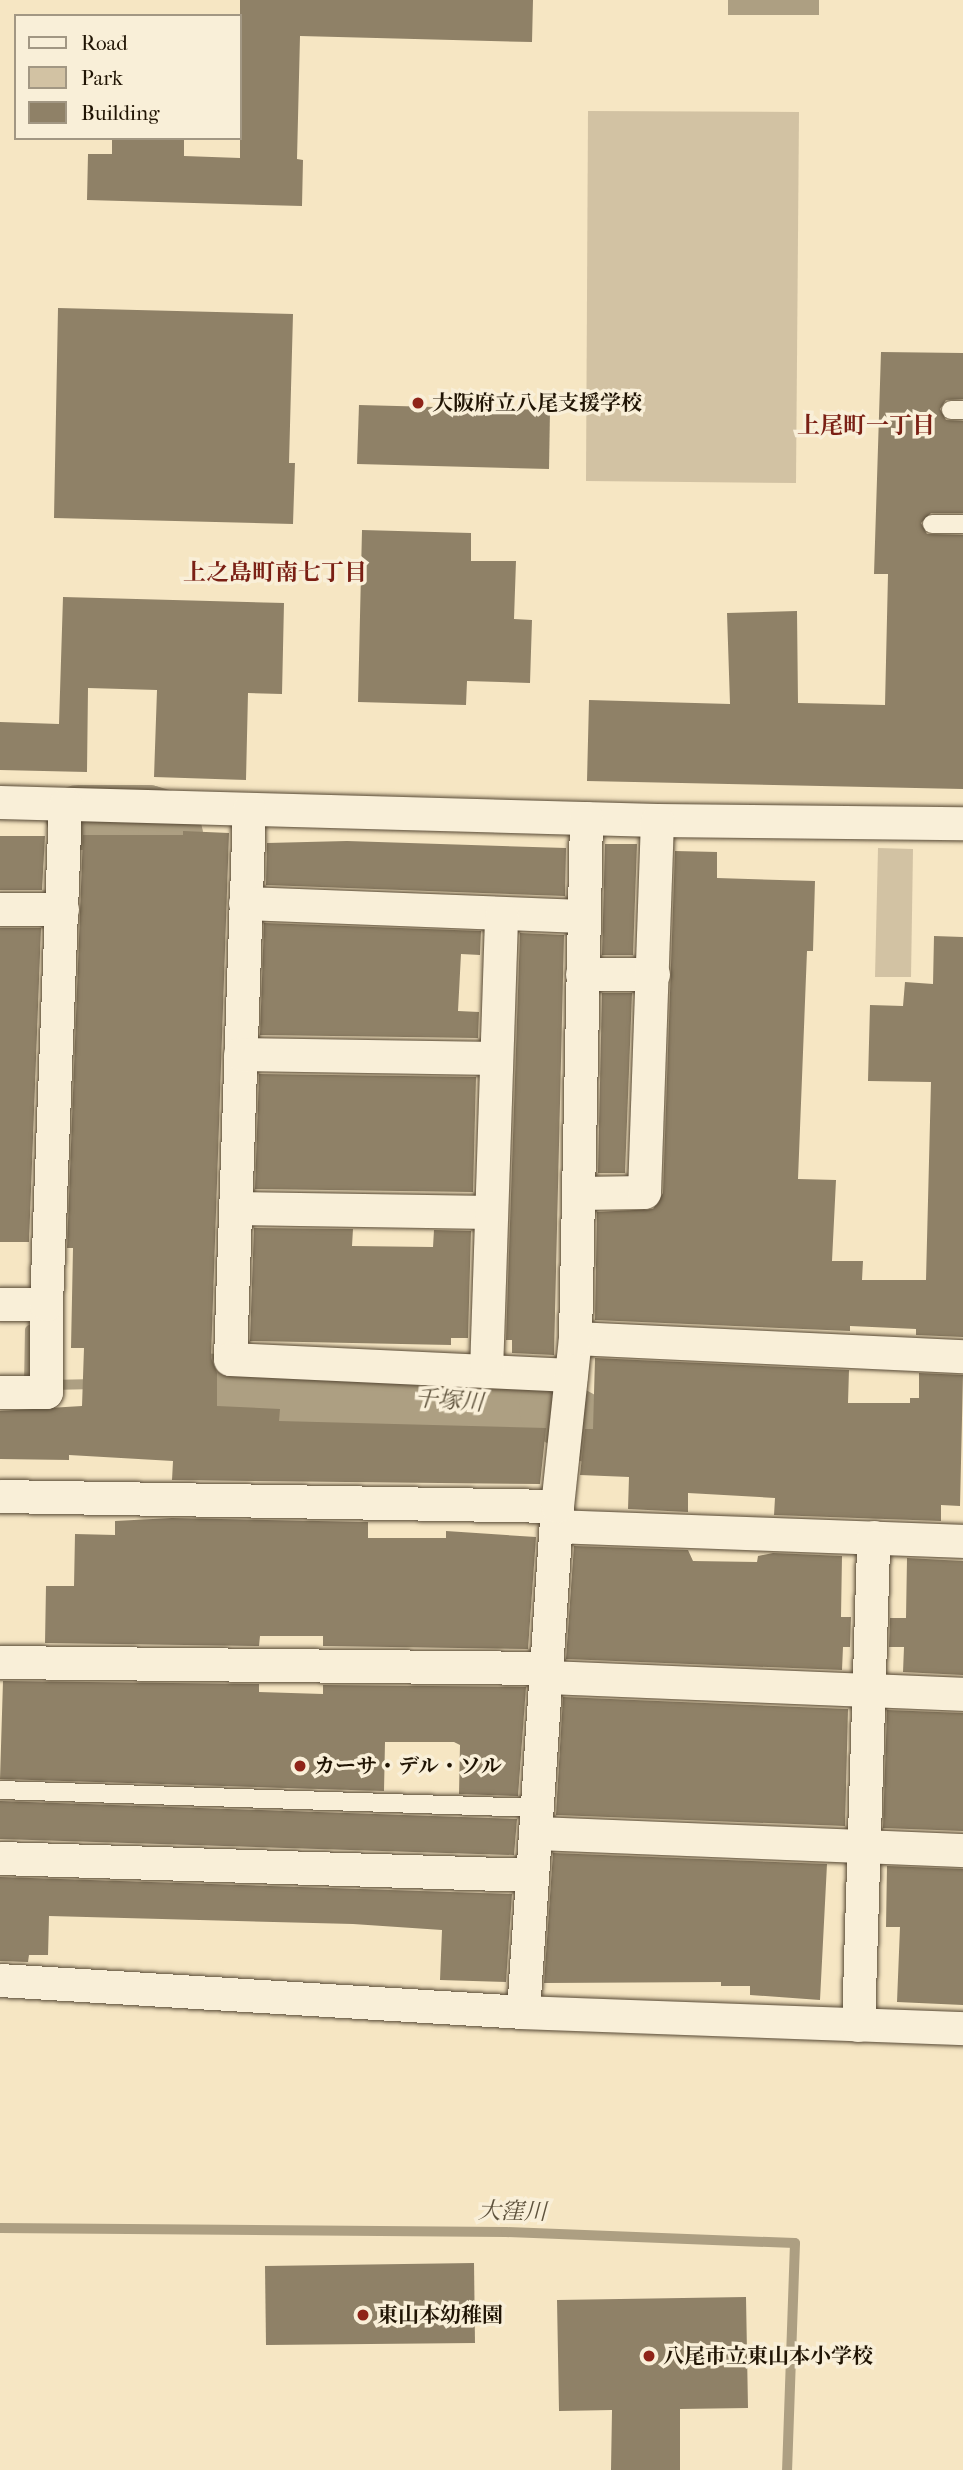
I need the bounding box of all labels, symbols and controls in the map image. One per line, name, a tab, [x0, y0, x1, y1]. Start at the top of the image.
legend	[14, 14, 242, 140]
text: Road	[81, 31, 128, 55]
text: Park	[81, 66, 123, 90]
text: Building	[81, 101, 159, 125]
place label: 大阪府立八尾支援学校	[432, 390, 642, 416]
marker: 大阪府立八尾支援学校	[410, 395, 426, 411]
district label: 上尾町一丁目	[797, 412, 935, 440]
district label: 上之島町南七丁目	[183, 559, 367, 587]
water label: 千塚川	[414, 1385, 484, 1417]
place label: カーサ・デル・ソル	[314, 1753, 503, 1779]
marker: カーサ・デル・ソル	[292, 1758, 308, 1774]
water label: 大窪川	[477, 2198, 547, 2226]
place label: 東山本幼稚園	[377, 2302, 503, 2328]
marker: 東山本幼稚園	[355, 2307, 371, 2323]
place label: 八尾市立東山本小学校	[663, 2343, 873, 2369]
marker: 八尾市立東山本小学校	[641, 2348, 657, 2364]

